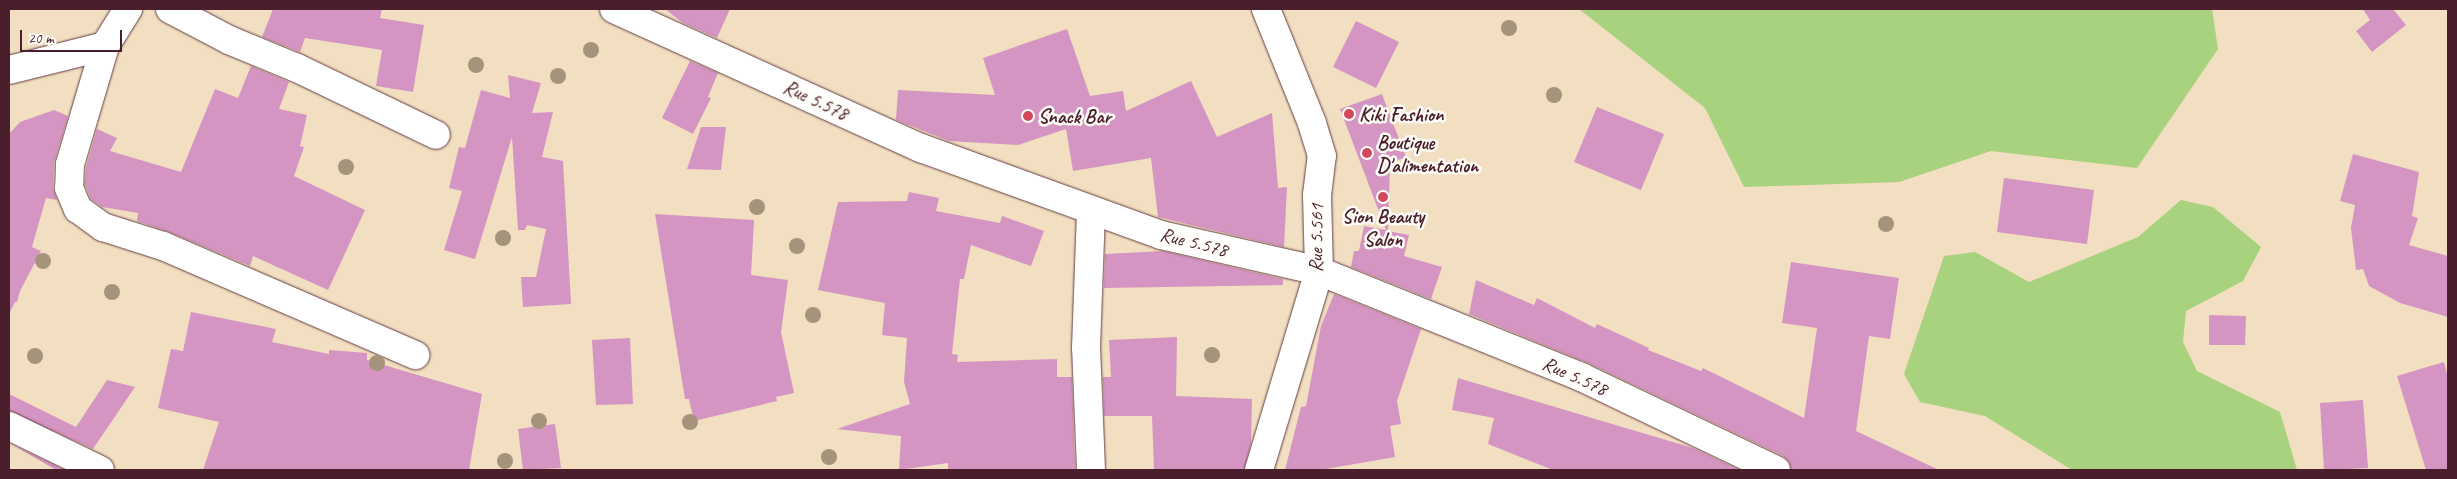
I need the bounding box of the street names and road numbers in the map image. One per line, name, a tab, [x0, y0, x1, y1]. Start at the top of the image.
street label: Rue 5.578	[780, 75, 852, 125]
street label: Rue 5.561	[1303, 203, 1329, 273]
street label: Rue 5.578	[1158, 222, 1230, 262]
street label: Rue 5.578	[1539, 351, 1611, 401]

